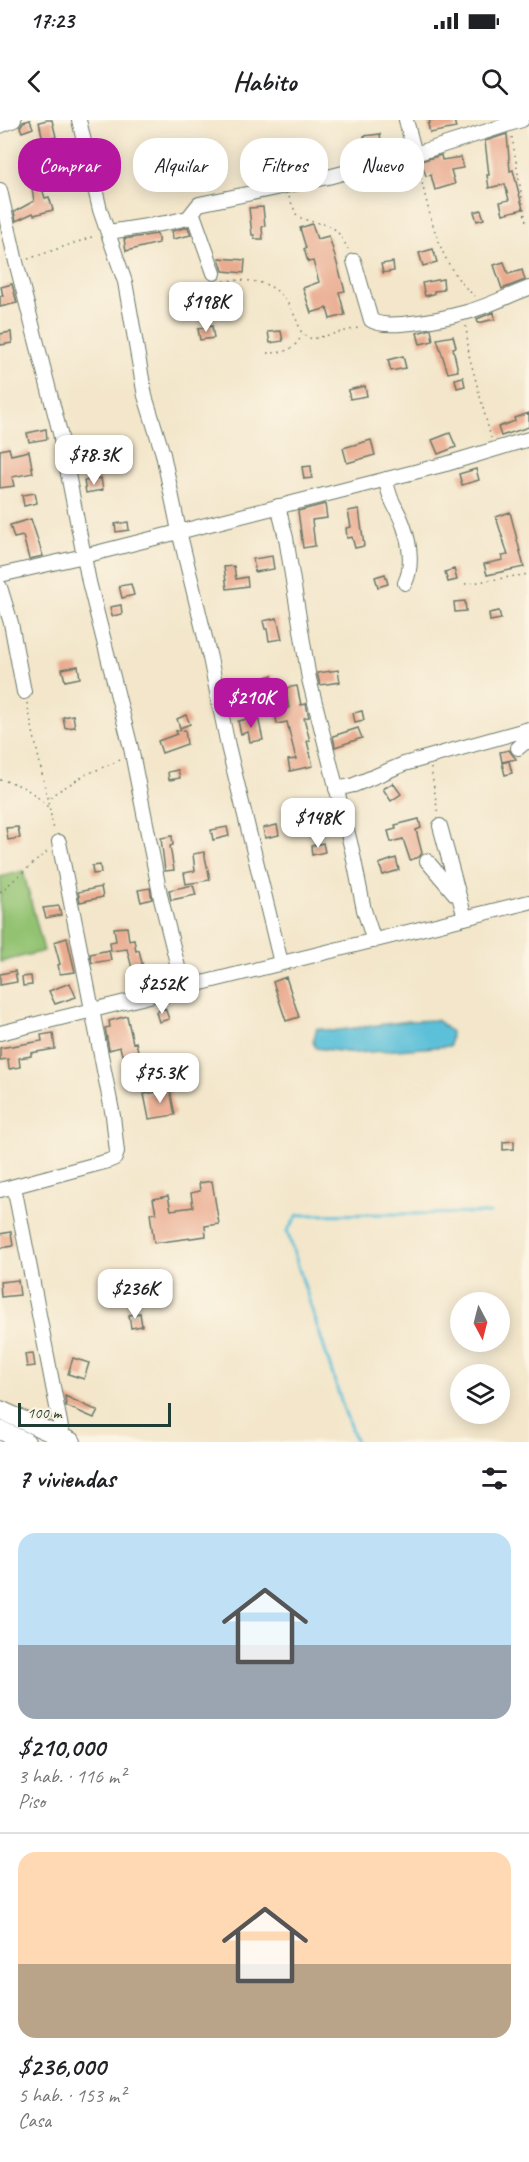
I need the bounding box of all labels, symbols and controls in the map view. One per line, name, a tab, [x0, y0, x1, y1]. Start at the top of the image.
text: 17:23	[30, 7, 74, 35]
text: Habito	[233, 64, 296, 98]
icon: back	[18, 65, 51, 98]
icon: search	[478, 65, 511, 98]
chip: Comprar	[18, 138, 121, 192]
chip: Alquilar	[133, 138, 228, 192]
chip: Filtros	[240, 138, 328, 192]
chip: Nuevo	[340, 138, 424, 192]
pin: $198K	[164, 282, 248, 333]
text: $198K	[183, 289, 229, 314]
pin: $78.3K	[45, 435, 143, 486]
text: $78.3K	[69, 442, 119, 467]
pin: $210K	[209, 678, 293, 729]
text: $210K	[228, 685, 274, 710]
pin: $148K	[276, 798, 360, 849]
text: $148K	[295, 805, 341, 830]
pin: $252K	[120, 964, 204, 1015]
text: $252K	[139, 971, 185, 996]
pin: $75.3K	[111, 1053, 209, 1104]
text: $75.3K	[135, 1060, 185, 1085]
pin: $236K	[93, 1269, 177, 1320]
text: $236K	[112, 1276, 158, 1301]
north arrow	[450, 1292, 510, 1352]
map controls	[450, 1292, 510, 1424]
button: layers	[450, 1364, 510, 1424]
scale bar	[18, 1400, 171, 1428]
text: 100 m	[27, 1403, 61, 1423]
text: 7 viviendas	[18, 1462, 115, 1495]
icon: filters	[478, 1462, 511, 1495]
icon: home	[211, 1572, 319, 1680]
text: $210,000	[18, 1731, 105, 1764]
text: 3 hab. · 116 m²	[18, 1764, 125, 1789]
text: Piso	[18, 1789, 45, 1814]
icon: home	[211, 1891, 319, 1999]
text: $236,000	[18, 2050, 106, 2083]
text: 5 hab. · 153 m²	[18, 2083, 125, 2108]
text: Casa	[18, 2108, 51, 2133]

